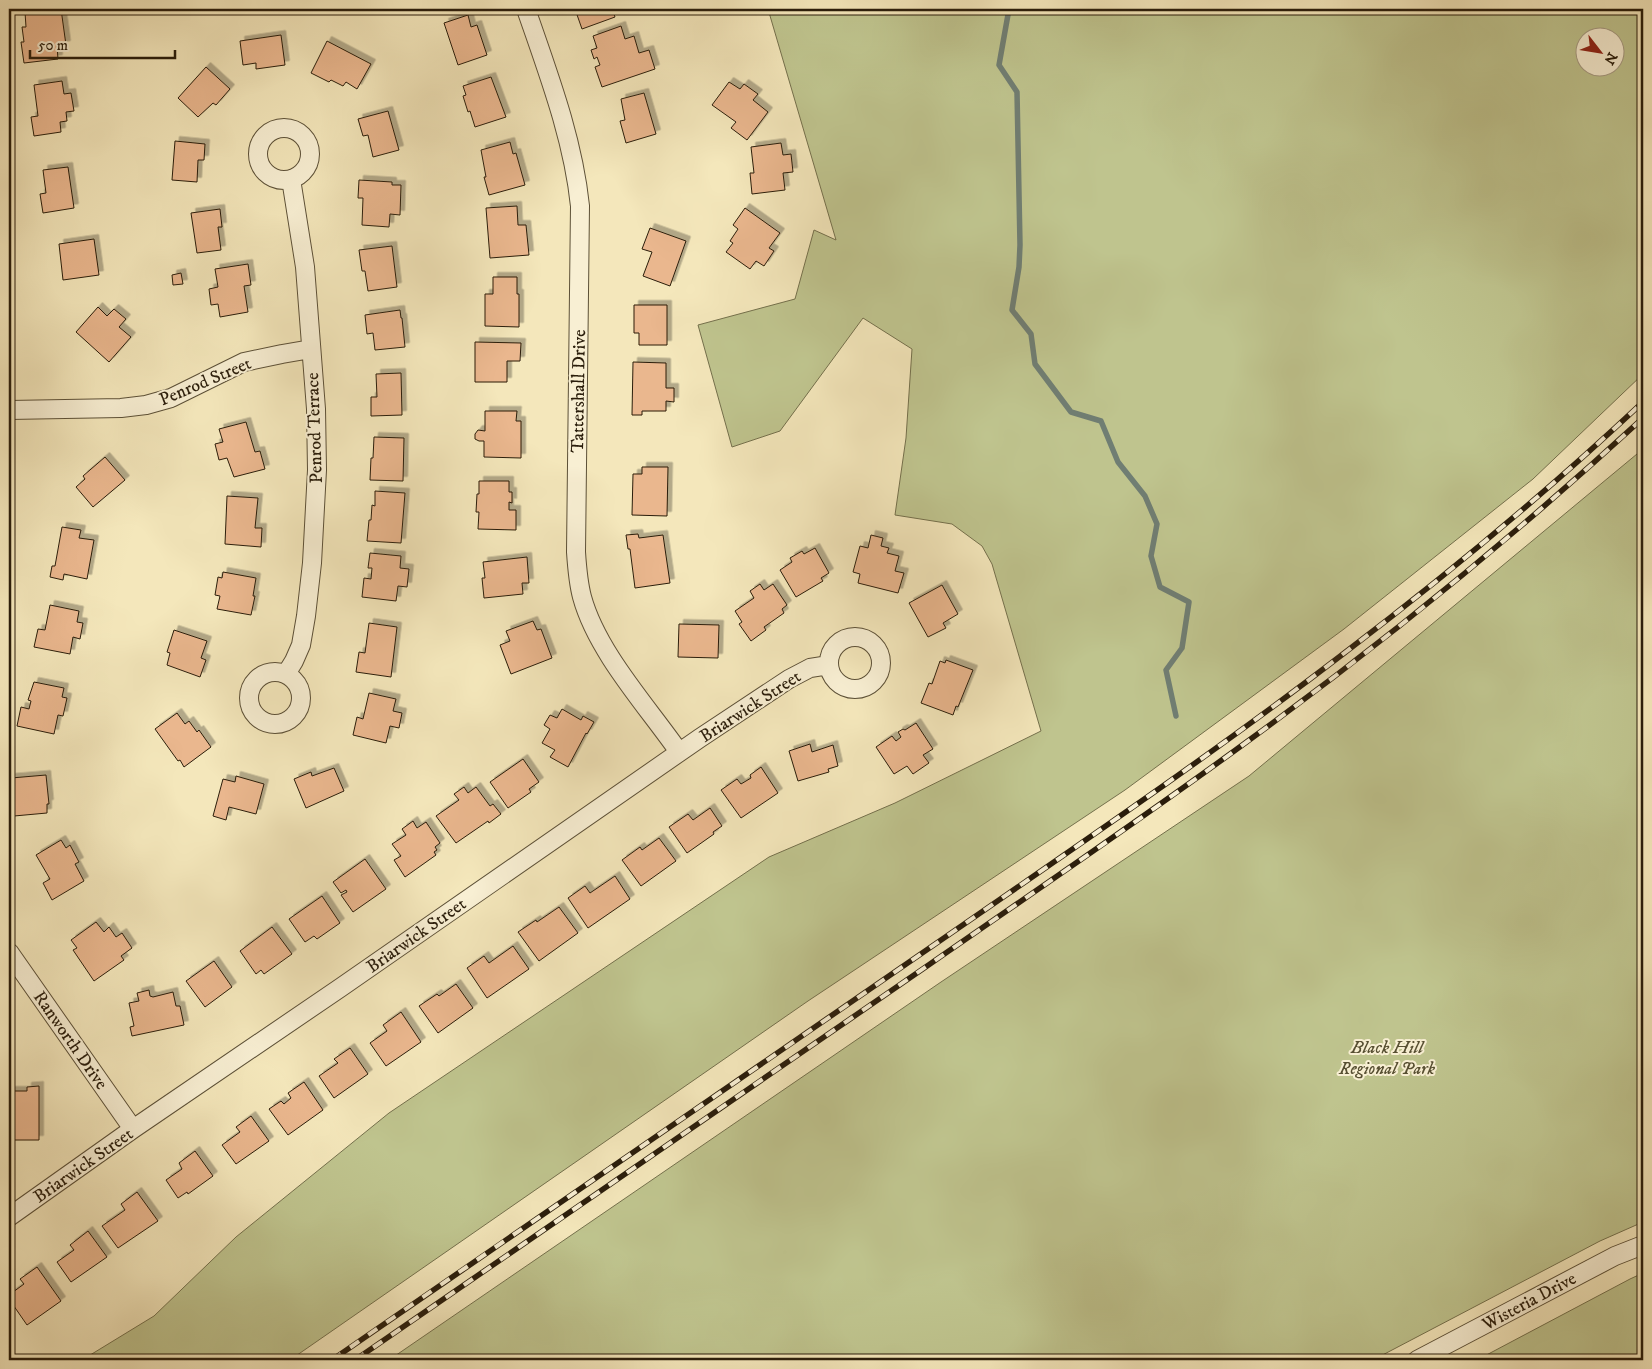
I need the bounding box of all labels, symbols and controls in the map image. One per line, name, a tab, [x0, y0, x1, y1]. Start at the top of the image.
scale bar	[30, 28, 175, 60]
north arrow	[1574, 28, 1624, 78]
text: 50 m	[38, 36, 68, 55]
text: N	[1599, 49, 1621, 68]
street label: Tattershall Drive	[567, 329, 591, 453]
street label: Penrod Street	[156, 353, 255, 411]
street label: Penrod Terrace	[302, 372, 328, 484]
street label: Briarwick Street	[696, 666, 806, 748]
street label: Briarwick Street	[363, 893, 471, 978]
street label: Ranworth Drive	[28, 987, 112, 1094]
park label: Black Hill Regional Park	[1338, 1037, 1436, 1080]
street label: Briarwick Street	[30, 1123, 138, 1208]
street label: Wisteria Drive	[1478, 1268, 1580, 1336]

